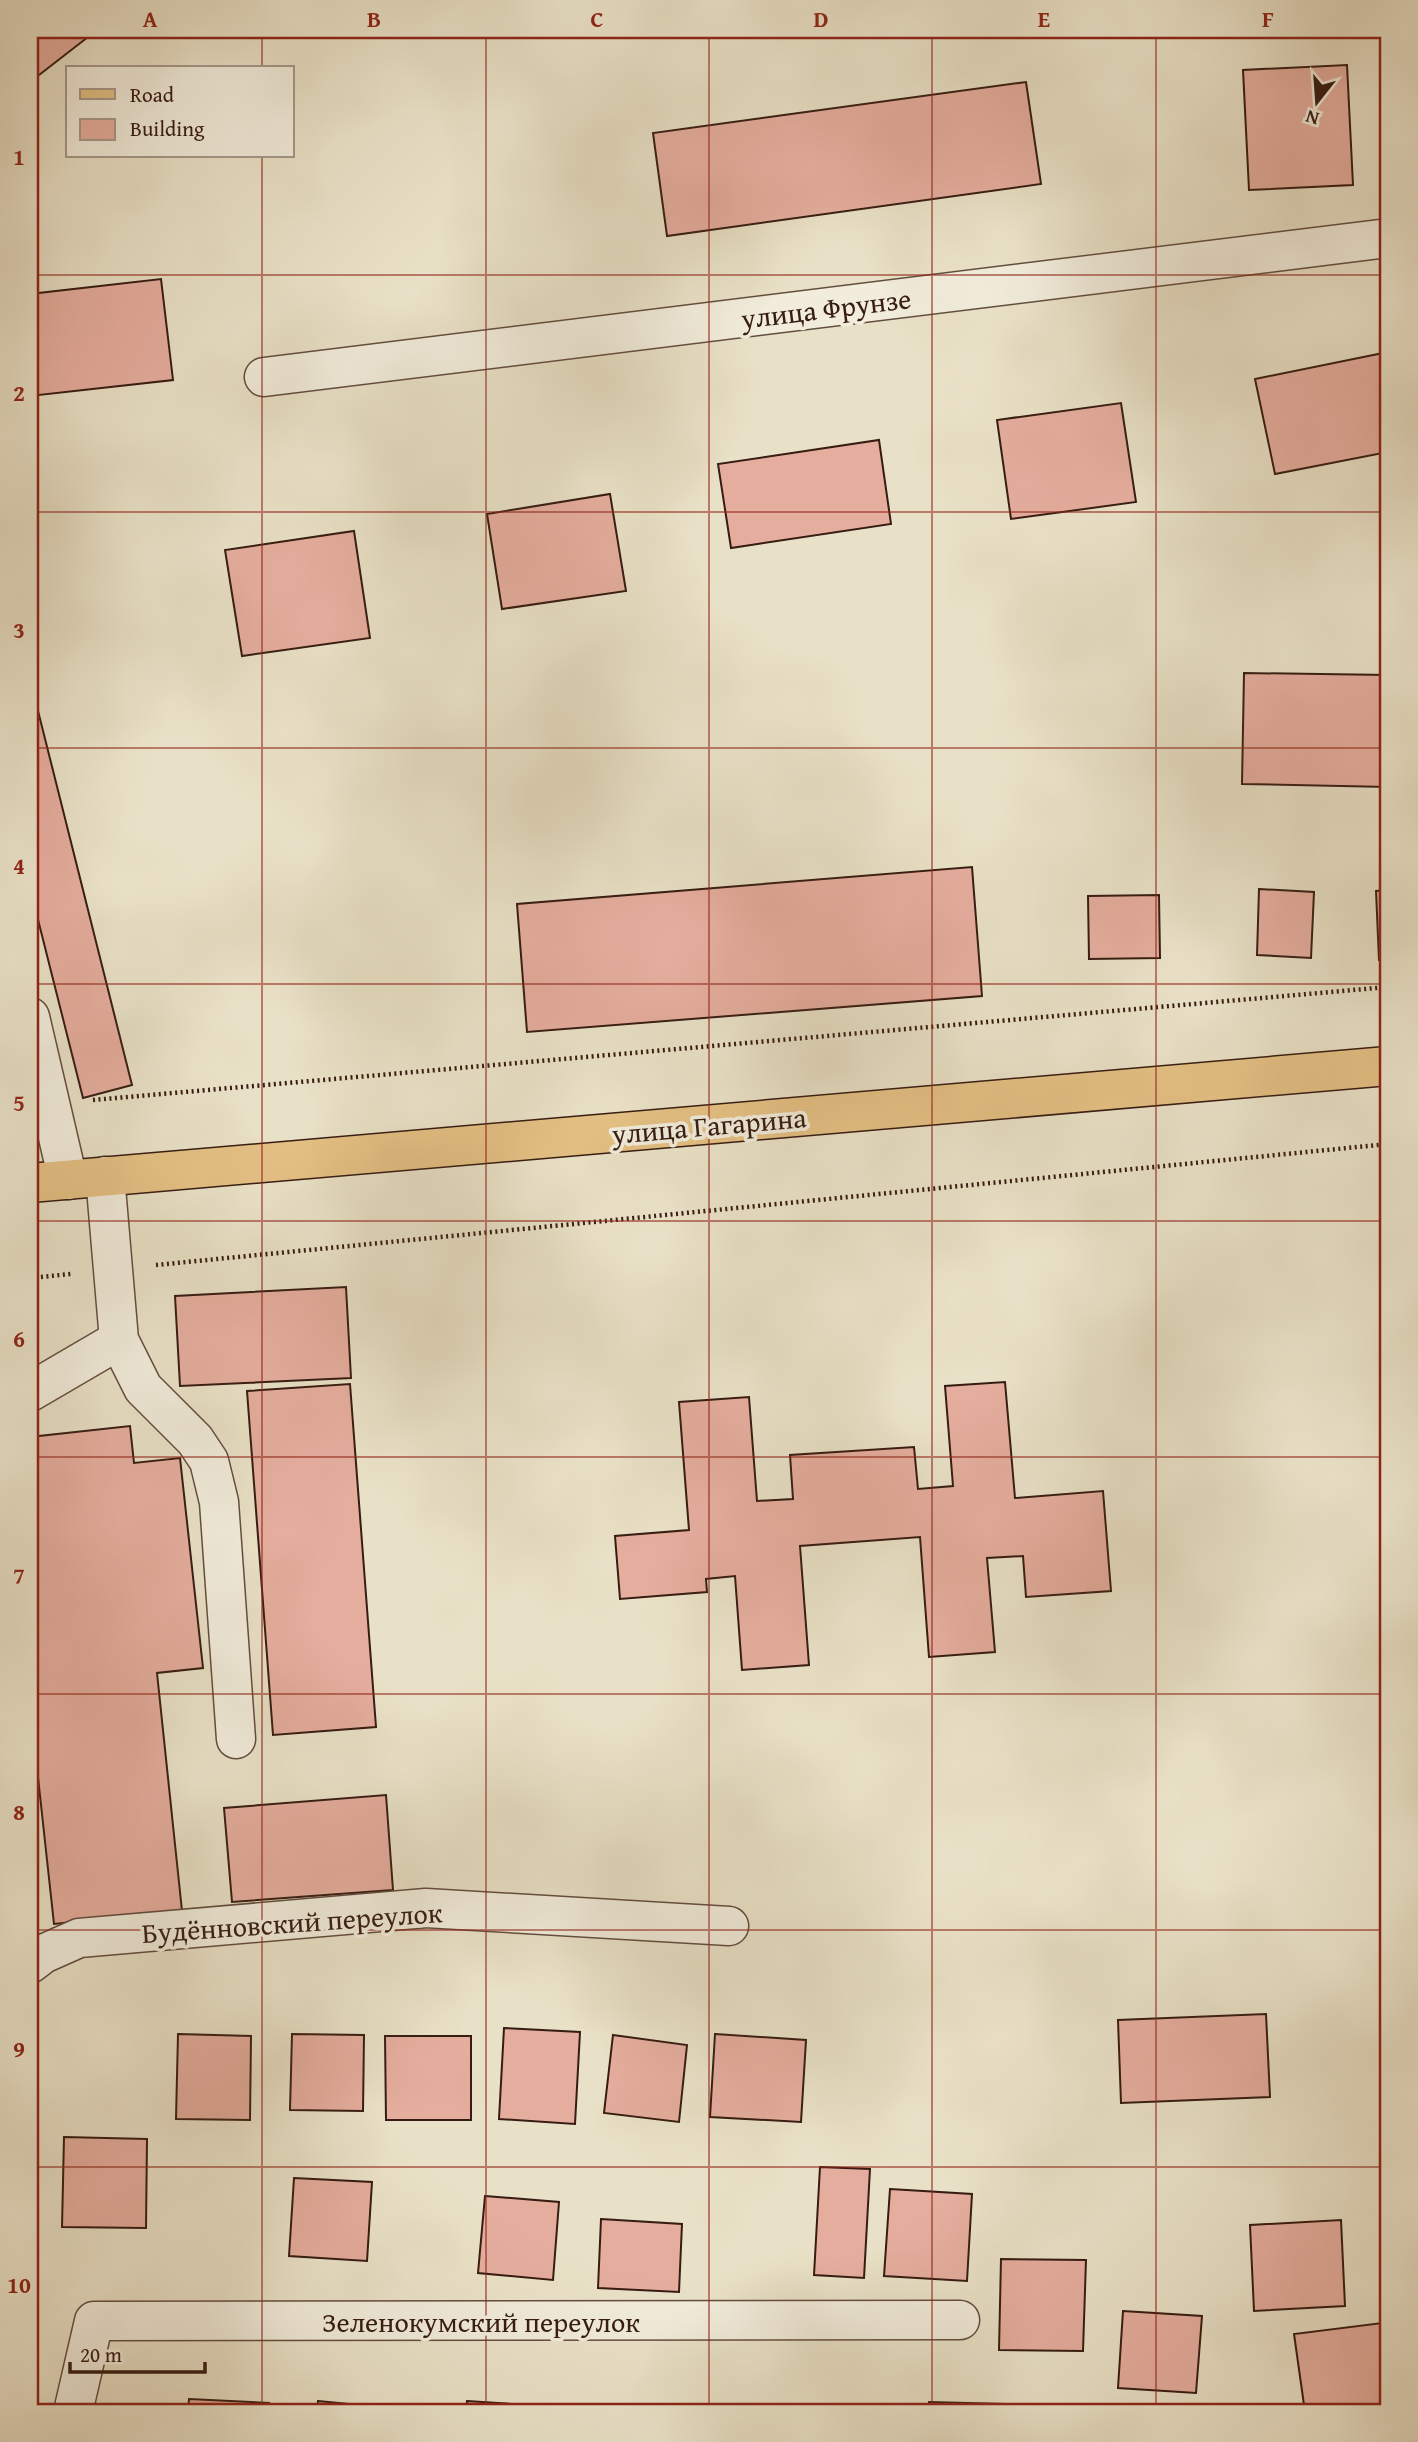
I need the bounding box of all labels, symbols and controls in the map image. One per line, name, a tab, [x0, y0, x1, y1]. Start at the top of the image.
text: A	[143, 2, 158, 35]
text: B	[367, 2, 381, 35]
text: C	[590, 2, 604, 35]
text: D	[814, 2, 829, 35]
text: E	[1038, 2, 1050, 35]
text: F	[1262, 2, 1274, 35]
legend	[66, 66, 294, 158]
north arrow	[1282, 66, 1352, 136]
text: Road	[130, 79, 175, 110]
text: N	[1302, 103, 1322, 134]
text: Building	[130, 113, 205, 144]
text: 1	[13, 140, 25, 173]
street label: улица Фрунзе	[738, 277, 913, 339]
text: 2	[13, 376, 25, 409]
text: 3	[13, 613, 25, 646]
text: 4	[13, 849, 25, 882]
text: 5	[13, 1086, 25, 1119]
street label: улица Гагарина	[609, 1096, 809, 1154]
text: 6	[13, 1322, 25, 1355]
text: 7	[13, 1559, 25, 1592]
text: 8	[13, 1795, 25, 1828]
street label: Будённовский переулок	[140, 1891, 444, 1953]
text: 9	[13, 2032, 25, 2065]
text: 10	[7, 2268, 31, 2301]
street label: Зеленокумский переулок	[322, 2301, 640, 2342]
scale bar	[70, 2330, 205, 2374]
text: 20 m	[80, 2339, 122, 2370]

